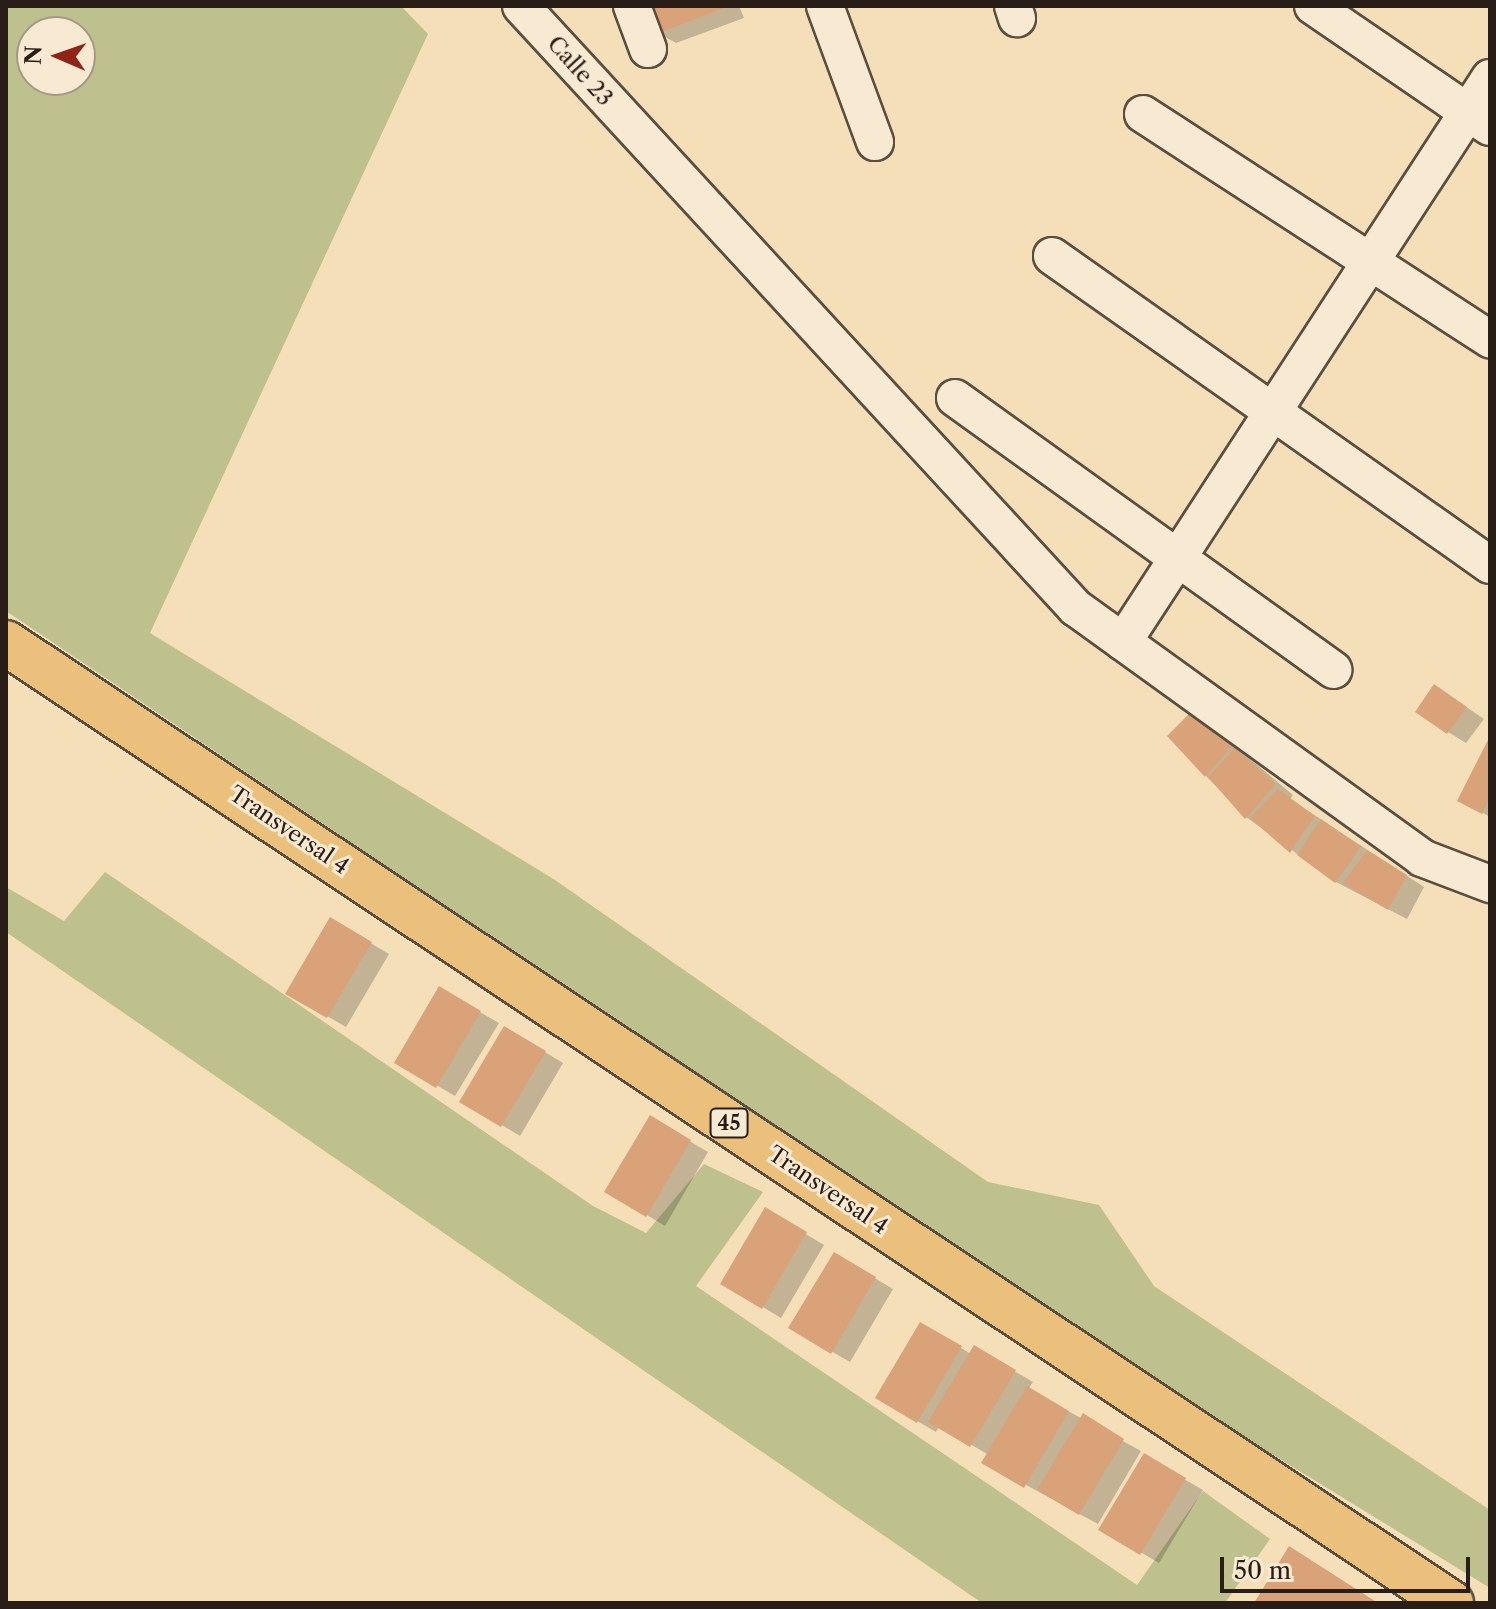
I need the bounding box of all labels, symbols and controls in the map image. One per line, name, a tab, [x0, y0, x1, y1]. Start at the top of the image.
north arrow	[16, 16, 96, 96]
street label: Calle 23	[542, 31, 618, 111]
text: N	[20, 45, 47, 65]
street label: Transversal 4	[224, 780, 354, 880]
road number: 45	[709, 1107, 749, 1139]
street label: Transversal 4	[763, 1140, 893, 1240]
scale bar	[1224, 1541, 1474, 1591]
text: 50 m	[1234, 1556, 1291, 1585]

